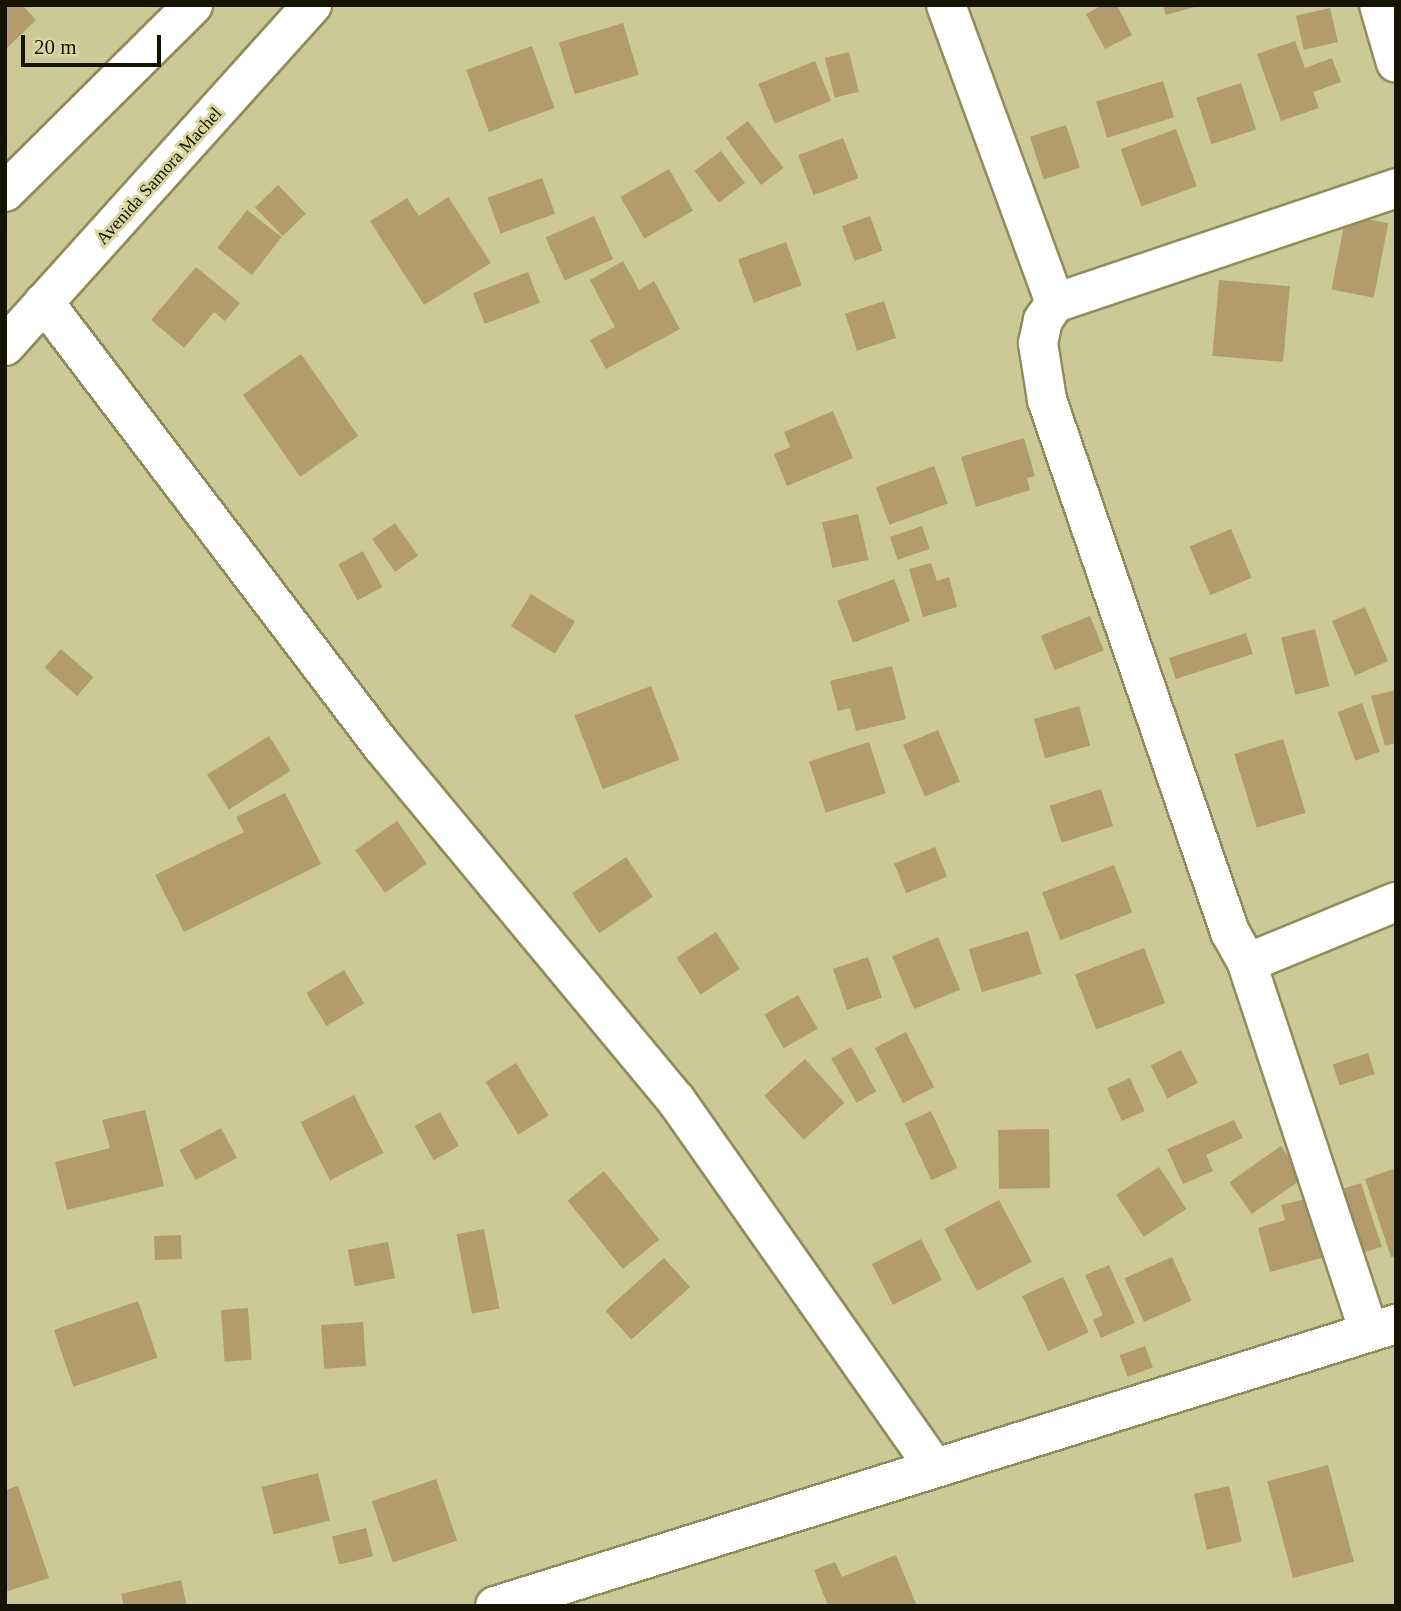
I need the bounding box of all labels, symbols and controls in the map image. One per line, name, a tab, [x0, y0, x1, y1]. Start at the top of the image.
scale bar	[24, 21, 164, 65]
text: 20 m	[34, 35, 77, 59]
street label: Avenida Samora Machel	[92, 103, 226, 249]

